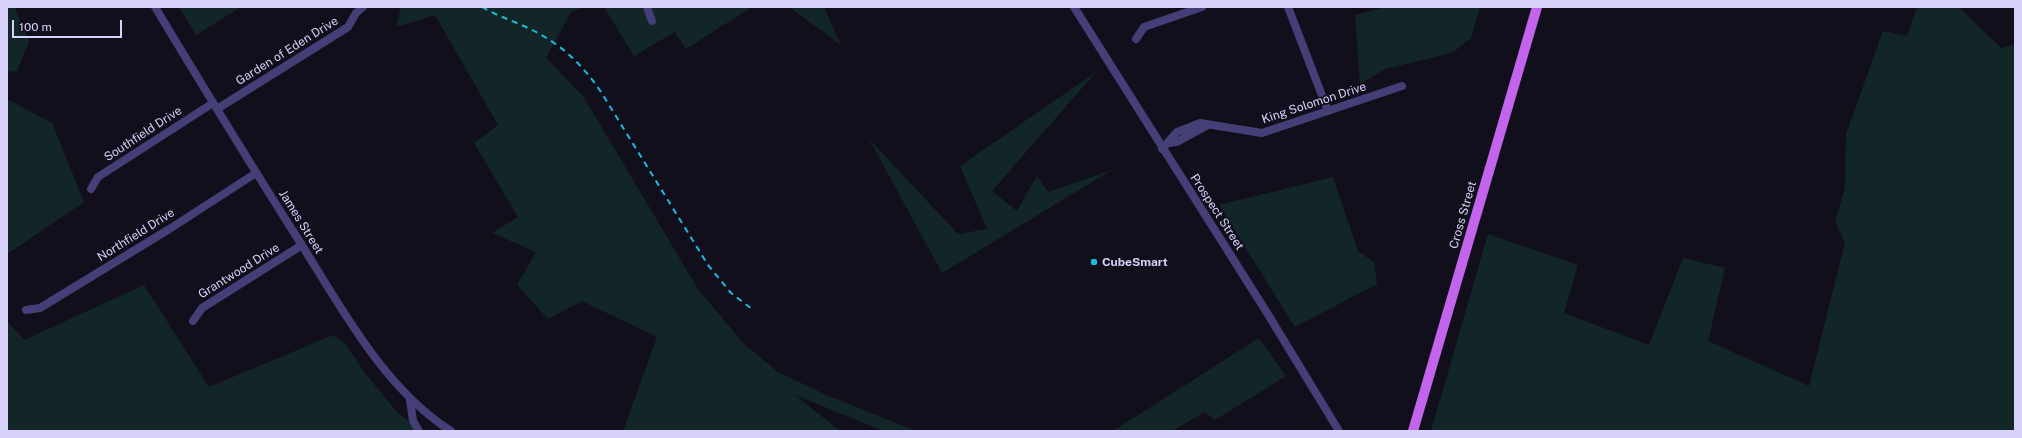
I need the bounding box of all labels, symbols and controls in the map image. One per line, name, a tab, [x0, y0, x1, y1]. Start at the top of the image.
scale bar	[14, 12, 124, 38]
street label: Garden of Eden Drive	[233, 14, 341, 88]
text: 100 m	[19, 20, 52, 34]
street label: King Solomon Drive	[1260, 79, 1368, 127]
street label: Southfield Drive	[101, 104, 185, 164]
street label: Prospect Street	[1187, 171, 1247, 253]
street label: Cross Street	[1446, 180, 1480, 250]
street label: James Street	[276, 187, 326, 257]
street label: Northfield Drive	[95, 206, 177, 264]
street label: Grantwood Drive	[196, 240, 282, 302]
place label: CubeSmart	[1102, 255, 1168, 269]
marker: CubeSmart	[1089, 257, 1099, 267]

